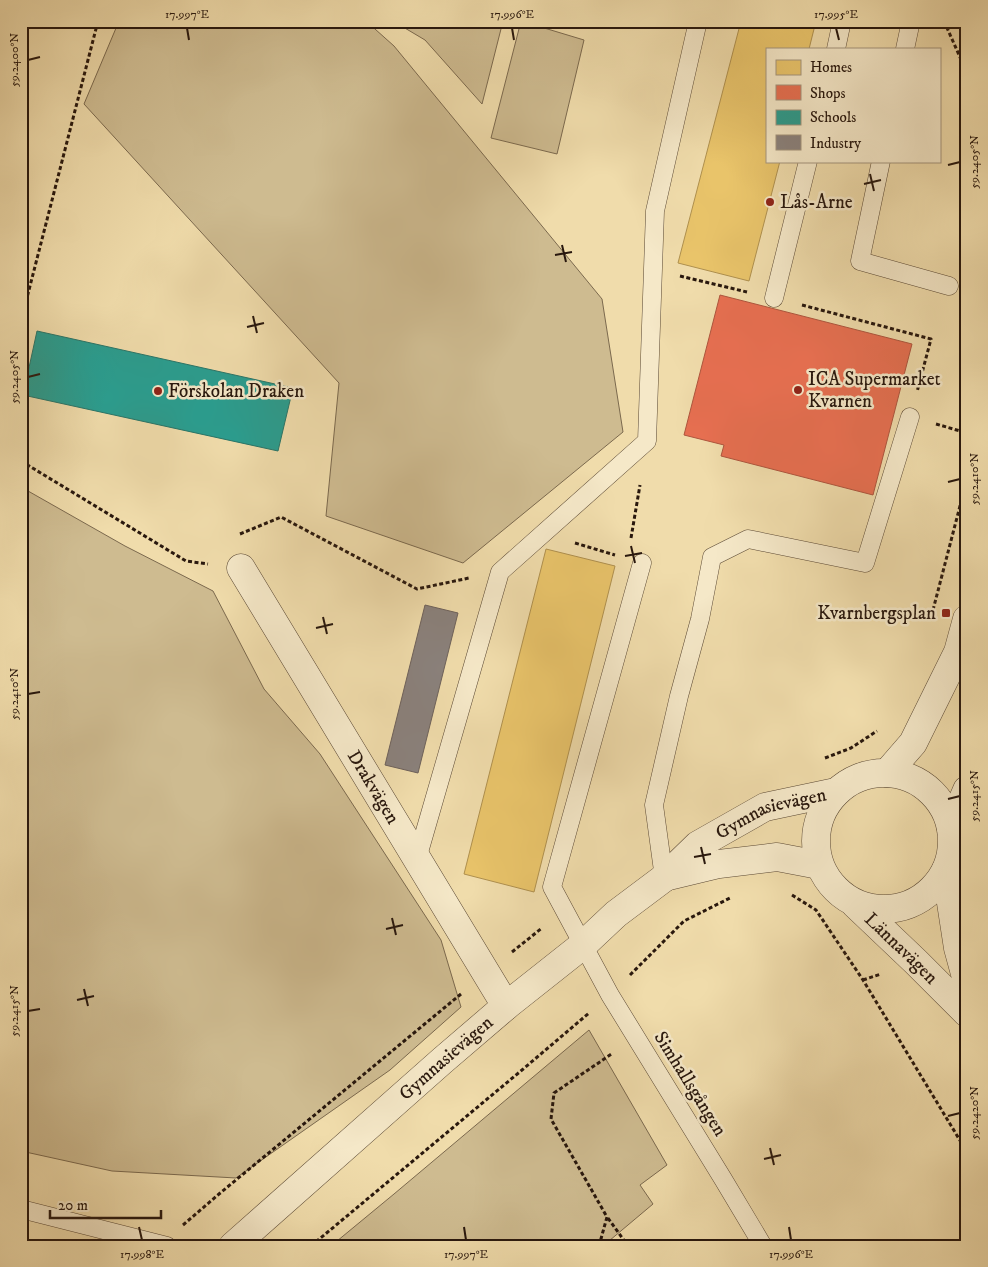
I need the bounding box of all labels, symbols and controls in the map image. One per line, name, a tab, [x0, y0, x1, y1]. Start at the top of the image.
text: 17.997°E	[165, 7, 210, 22]
text: 17.996°E	[490, 7, 535, 22]
text: 17.995°E	[814, 7, 858, 22]
text: 59.2400°N	[7, 33, 22, 87]
legend	[766, 48, 940, 162]
text: Homes	[810, 58, 852, 77]
text: Shops	[810, 84, 846, 103]
text: Schools	[810, 108, 856, 127]
text: Industry	[810, 134, 862, 153]
text: 59.2405°N	[967, 135, 982, 189]
place label: Lås-Arne	[780, 191, 853, 214]
marker: Lås-Arne	[764, 196, 776, 208]
text: 59.2405°N	[7, 350, 22, 404]
place label: ICA Supermarket Kvarnen	[808, 368, 941, 413]
place label: Förskolan Draken	[168, 380, 304, 403]
marker: ICA Supermarket Kvarnen	[792, 384, 804, 396]
marker: Förskolan Draken	[152, 385, 164, 397]
text: 59.2410°N	[967, 453, 982, 505]
place label: Kvarnbergsplan	[817, 602, 936, 625]
marker: Kvarnbergsplan	[940, 607, 952, 619]
text: 59.2410°N	[7, 668, 22, 720]
street label: Drakvägen	[342, 746, 405, 828]
text: 59.2415°N	[967, 770, 982, 822]
street label: Gymnasievägen	[711, 783, 828, 844]
street label: Lännavägen	[860, 908, 943, 989]
text: 59.2415°N	[7, 985, 22, 1037]
street label: Gymnasievägen	[394, 1011, 498, 1105]
street label: Simhallsgången	[649, 1027, 731, 1141]
text: 59.2420°N	[967, 1086, 982, 1140]
scale bar	[50, 1187, 161, 1219]
text: 20 m	[58, 1196, 88, 1215]
text: 17.998°E	[120, 1247, 164, 1262]
text: 17.997°E	[444, 1247, 489, 1262]
text: 17.996°E	[769, 1247, 814, 1262]

